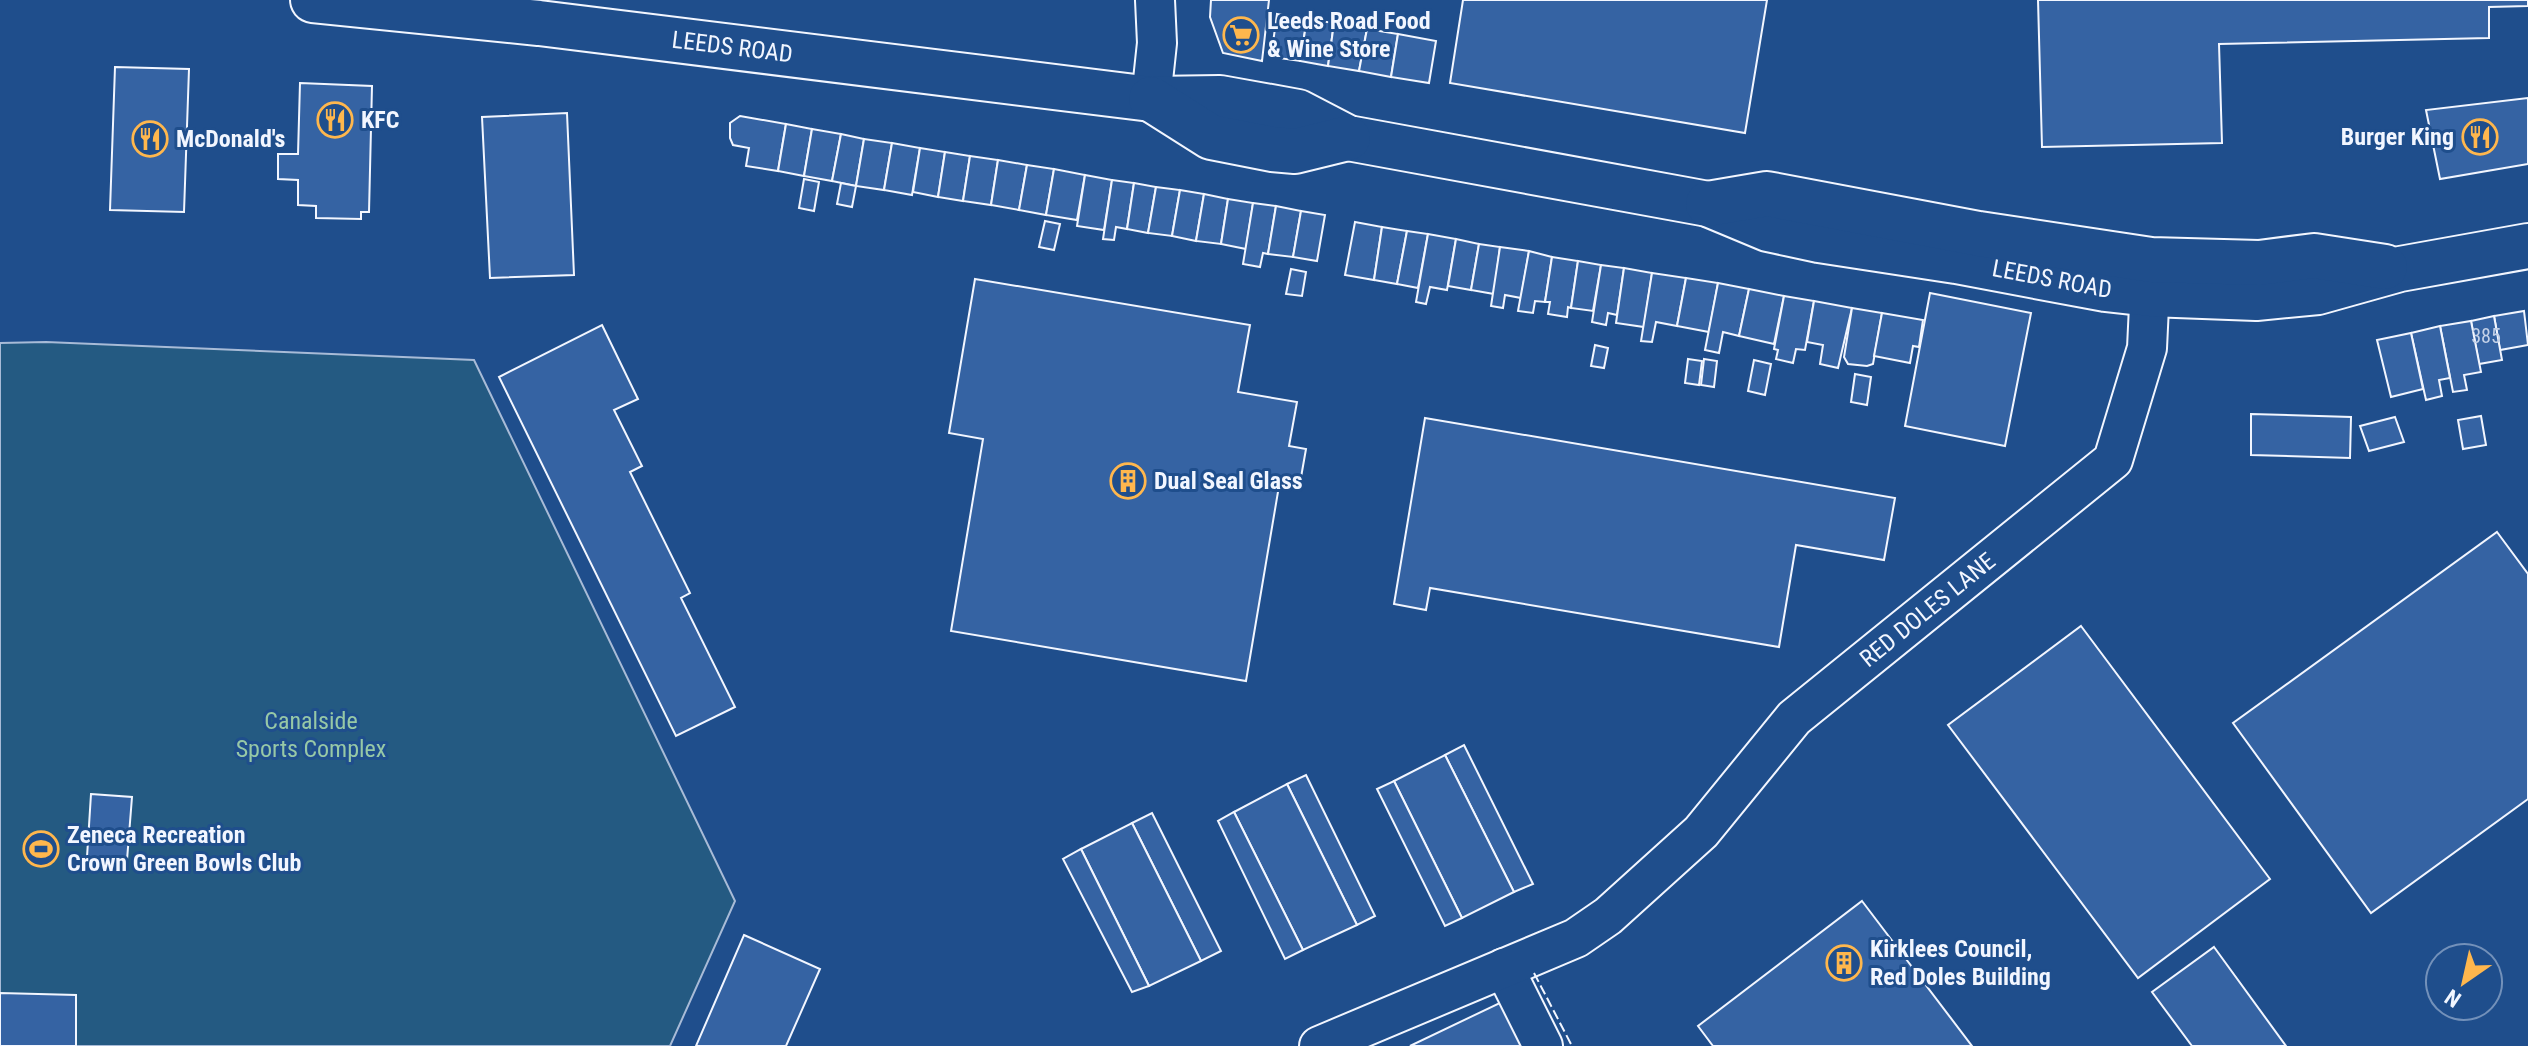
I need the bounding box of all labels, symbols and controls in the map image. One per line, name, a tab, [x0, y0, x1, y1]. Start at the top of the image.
place label: Leeds Road Food & Wine Store	[1267, 7, 1431, 63]
supermarket icon: Leeds Road Food & Wine Store	[1222, 16, 1260, 54]
street label: LEEDS ROAD	[670, 26, 794, 68]
restaurant icon: KFC	[316, 101, 354, 139]
place label: KFC	[361, 106, 399, 134]
restaurant icon: Burger King	[2461, 118, 2499, 156]
restaurant icon: McDonald's	[131, 120, 169, 158]
place label: Burger King	[2341, 123, 2454, 151]
place label: McDonald's	[176, 125, 286, 153]
street label: LEEDS ROAD	[1990, 254, 2113, 304]
house number: 385	[2471, 324, 2501, 348]
building icon: Dual Seal Glass	[1109, 462, 1147, 500]
place label: Dual Seal Glass	[1154, 467, 1303, 495]
street label: RED DOLES LANE	[1854, 547, 2001, 673]
park label: Canalside Sports Complex	[236, 707, 386, 763]
place label: Zeneca Recreation Crown Green Bowls Club	[67, 821, 301, 877]
sports icon: Zeneca Recreation Crown Green Bowls Club	[22, 830, 60, 868]
place label: Kirklees Council, Red Doles Building	[1870, 935, 2051, 991]
north arrow	[2424, 942, 2504, 1022]
building icon: Kirklees Council, Red Doles Building	[1825, 944, 1863, 982]
text: N	[2441, 984, 2466, 1012]

